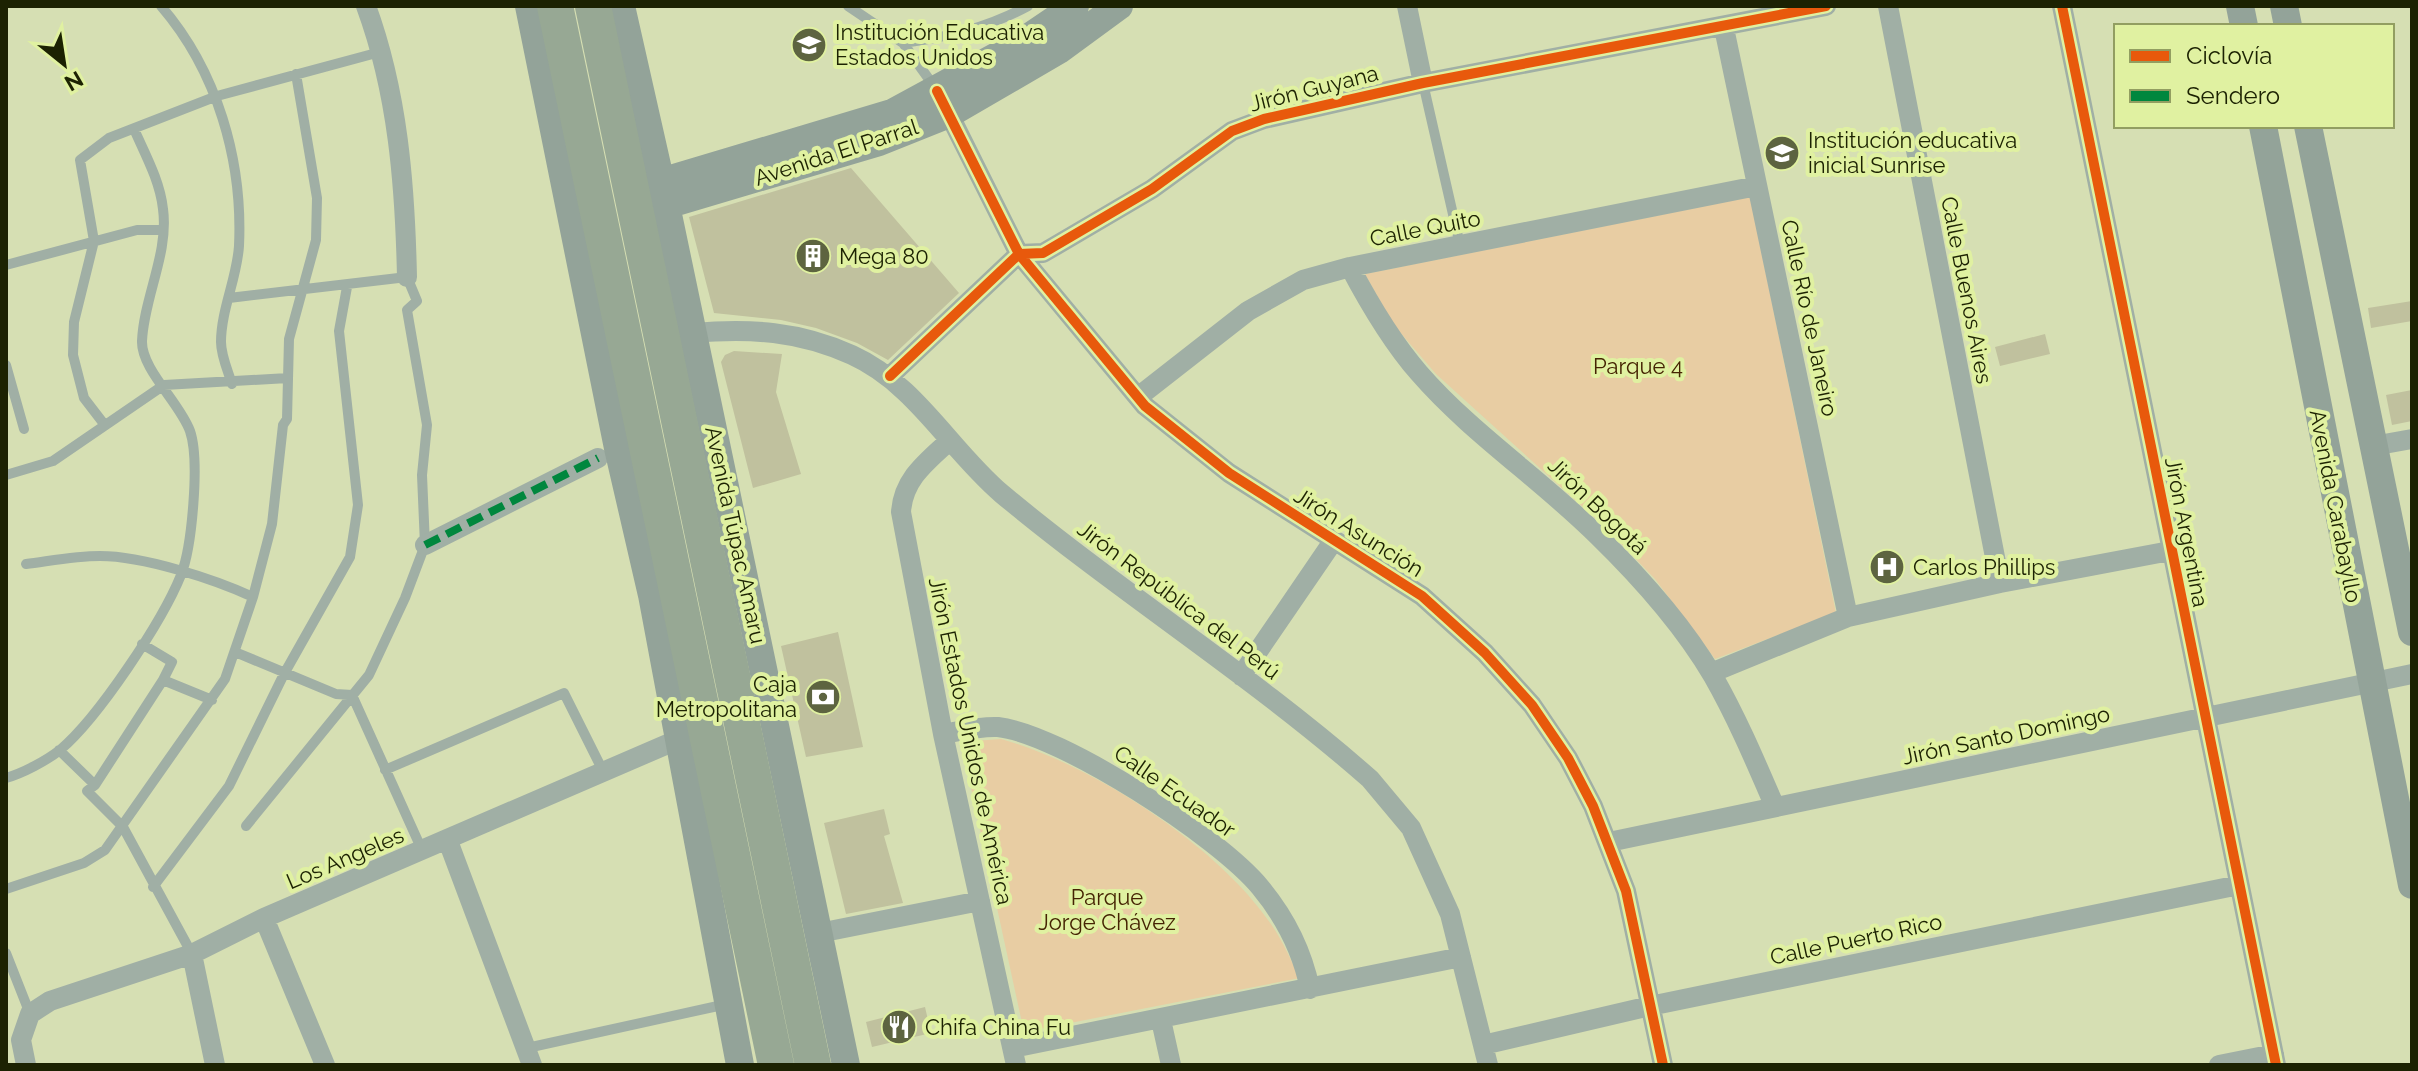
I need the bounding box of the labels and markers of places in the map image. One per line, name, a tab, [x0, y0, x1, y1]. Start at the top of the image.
place label: Institución Educativa Estados Unidos	[835, 19, 1044, 70]
school or university icon: Institución Educativa Estados Unidos	[790, 26, 828, 64]
place label: Institución educativa inicial Sunrise	[1808, 127, 2017, 178]
school or university icon: Institución educativa inicial Sunrise	[1763, 134, 1801, 172]
building icon: Mega 80	[794, 237, 832, 275]
place label: Mega 80	[839, 243, 929, 269]
hospital icon: Carlos Phillips	[1868, 548, 1906, 586]
place label: Carlos Phillips	[1913, 554, 2055, 580]
place label: Caja Metropolitana	[656, 671, 797, 722]
bank icon: Caja Metropolitana	[804, 678, 842, 716]
restaurant icon: Chifa China Fu	[880, 1008, 918, 1046]
place label: Chifa China Fu	[925, 1014, 1071, 1040]

